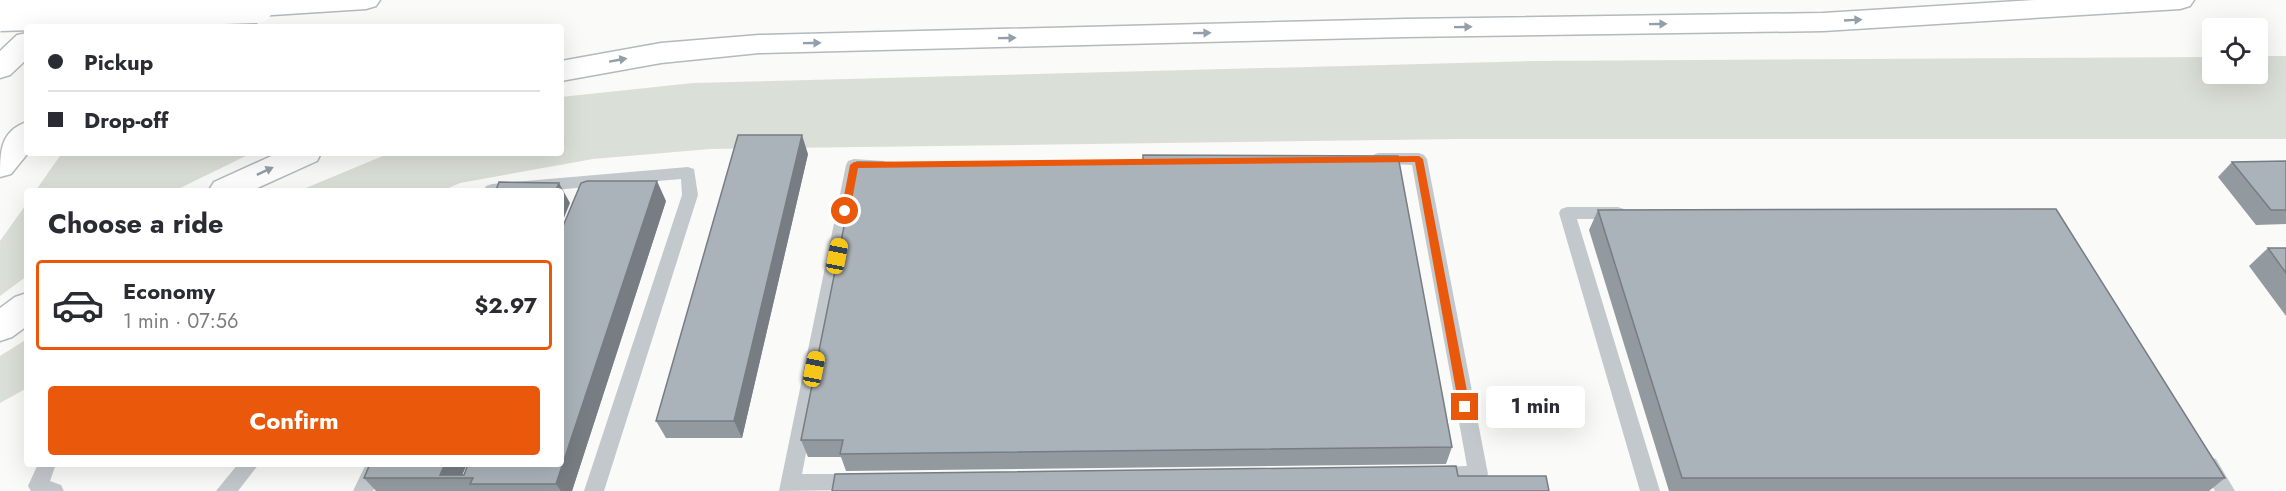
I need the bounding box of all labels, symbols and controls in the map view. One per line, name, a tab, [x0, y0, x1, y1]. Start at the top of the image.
one-way arrow	[1844, 15, 1863, 24]
map controls	[2202, 18, 2268, 84]
button: locate	[2202, 18, 2268, 84]
one-way arrow	[1649, 19, 1668, 29]
one-way arrow	[1454, 22, 1473, 32]
one-way arrow	[1193, 28, 1212, 38]
one-way arrow	[998, 33, 1017, 43]
one-way arrow	[803, 38, 822, 47]
text: Pickup	[84, 46, 153, 78]
one-way arrow	[609, 55, 628, 64]
text: Drop-off	[84, 104, 168, 136]
one-way arrow	[256, 166, 273, 175]
route start	[831, 197, 858, 224]
text: Choose a ride	[48, 204, 223, 243]
car	[825, 237, 849, 275]
text: Economy	[123, 275, 215, 307]
icon: car	[51, 278, 105, 332]
text: $2.97	[474, 289, 537, 321]
text: 1 min · 07:56	[123, 307, 239, 336]
car	[802, 350, 826, 388]
button: Confirm	[48, 386, 540, 455]
callout: 1 min	[1486, 386, 1585, 428]
text: 1 min	[1511, 392, 1560, 421]
route end	[1451, 393, 1478, 420]

